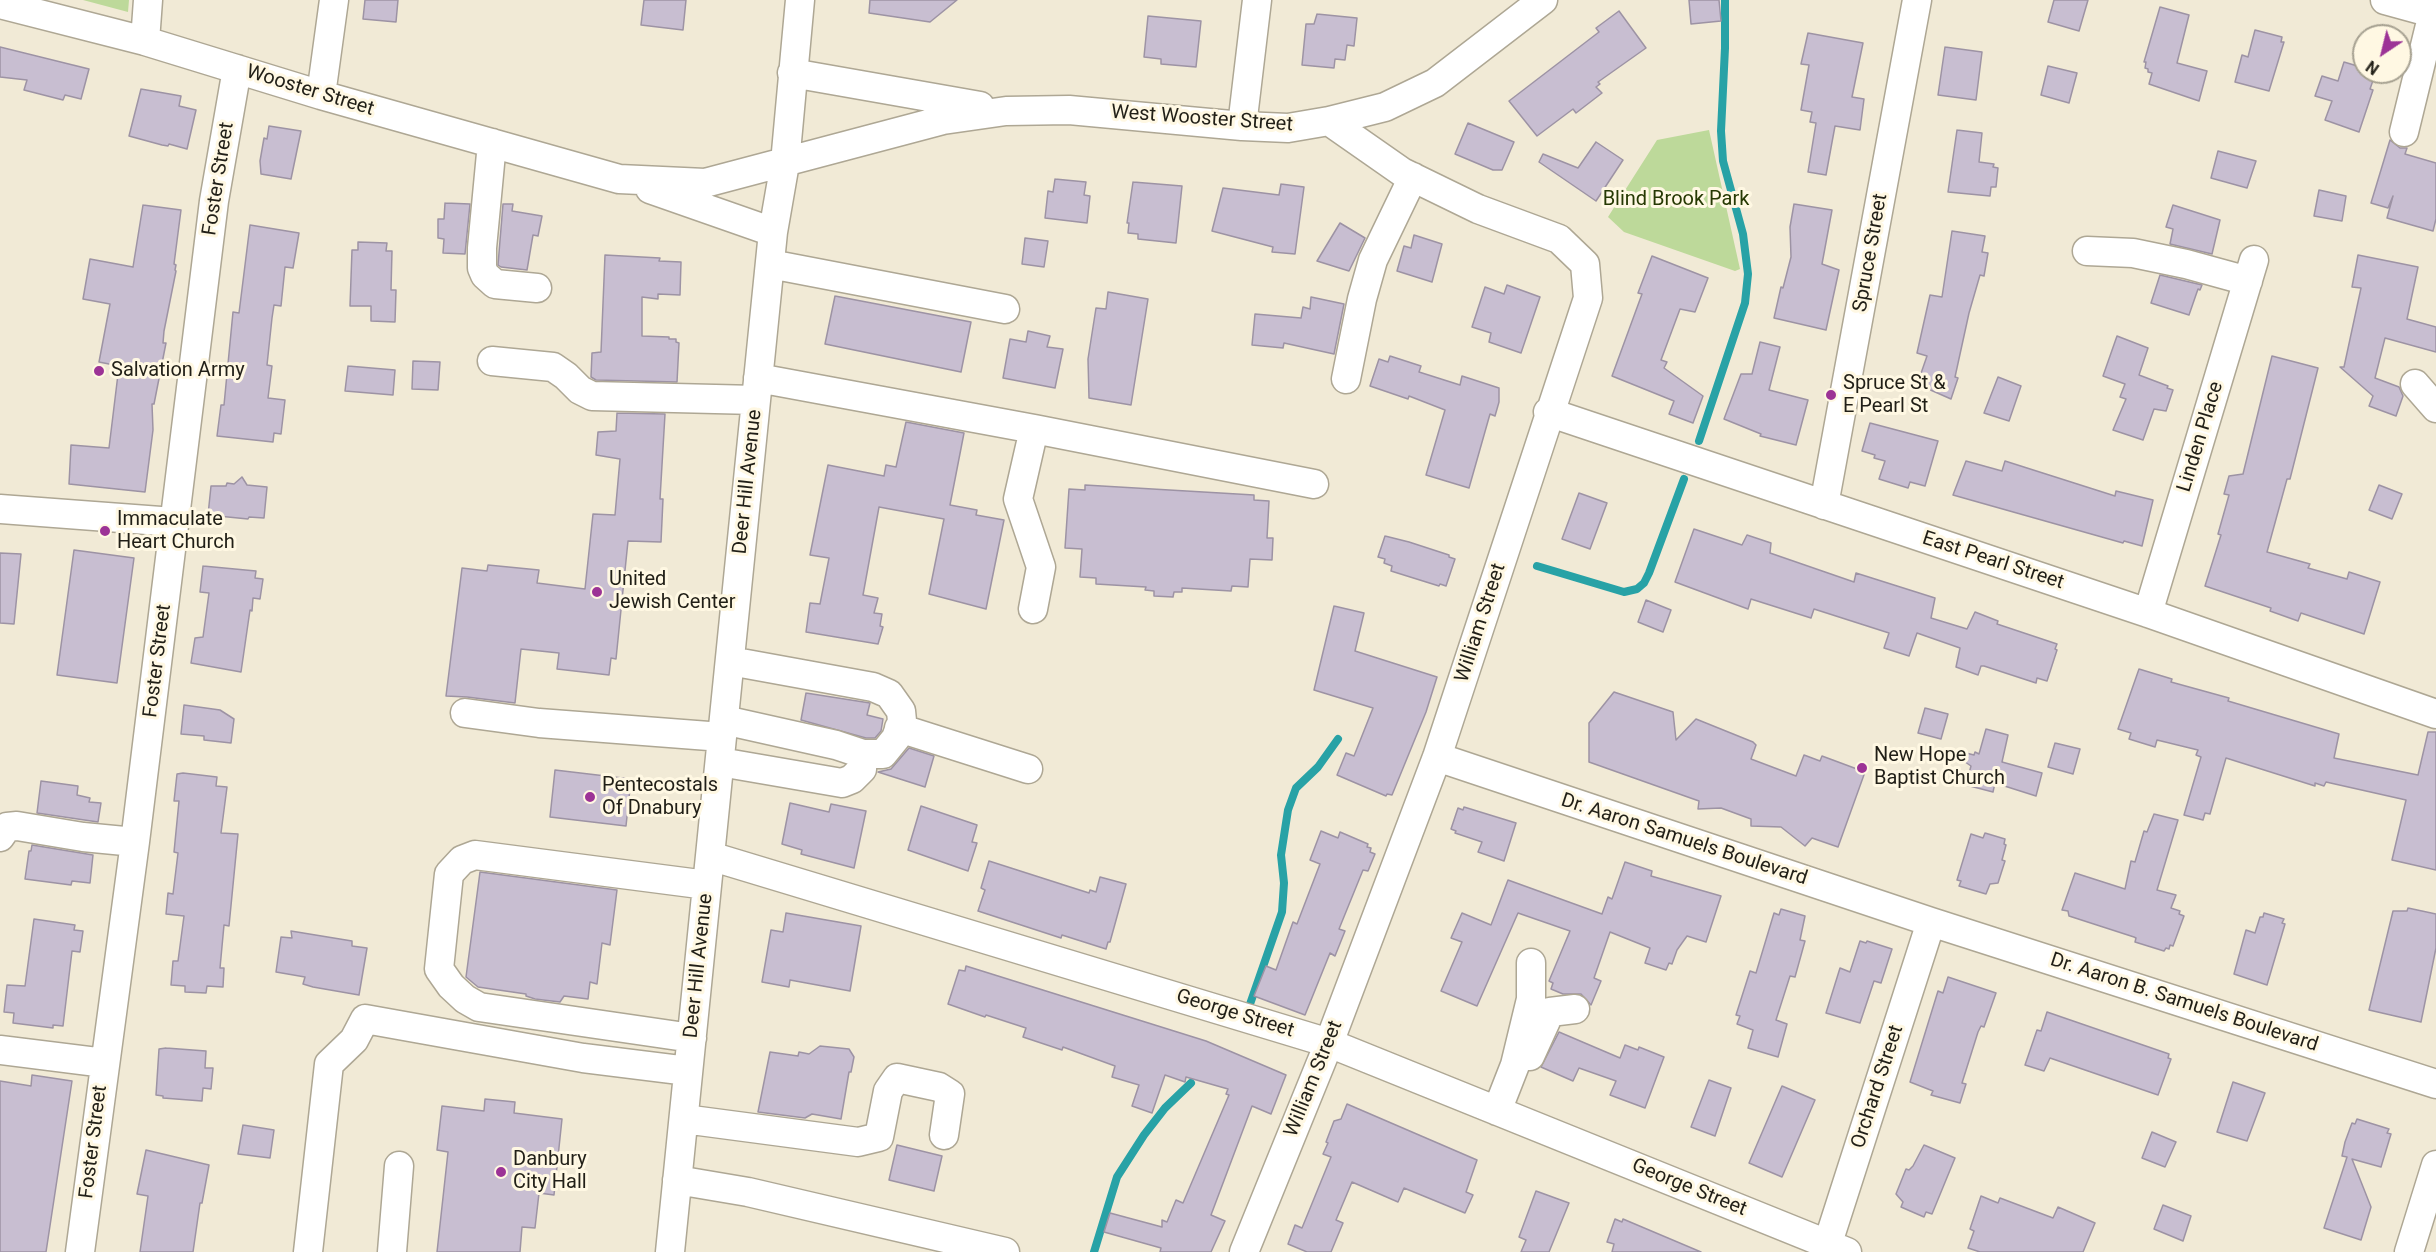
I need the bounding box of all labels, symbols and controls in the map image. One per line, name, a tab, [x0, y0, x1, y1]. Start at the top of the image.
north arrow	[2352, 24, 2412, 84]
text: N	[2362, 56, 2383, 79]
street label: Wooster Street	[243, 60, 377, 122]
street label: West Wooster Street	[1110, 101, 1294, 137]
street label: Foster Street	[198, 121, 240, 237]
park label: Blind Brook Park	[1603, 188, 1749, 212]
street label: Spruce Street	[1849, 192, 1893, 314]
place label: Salvation Army	[111, 359, 245, 383]
marker: Salvation Army	[92, 364, 106, 378]
place label: Spruce St & E Pearl St	[1843, 372, 1946, 419]
street label: Linden Place	[2173, 379, 2229, 495]
marker: Spruce St & E Pearl St	[1824, 388, 1838, 402]
street label: Deer Hill Avenue	[728, 408, 768, 556]
place label: Immaculate Heart Church	[117, 508, 235, 555]
marker: Immaculate Heart Church	[98, 524, 112, 538]
street label: East Pearl Street	[1919, 527, 2067, 595]
street label: William Street	[1451, 561, 1511, 685]
place label: United Jewish Center	[609, 568, 735, 615]
marker: United Jewish Center	[590, 585, 604, 599]
street label: Foster Street	[139, 603, 177, 719]
place label: New Hope Baptist Church	[1874, 744, 2005, 791]
marker: New Hope Baptist Church	[1855, 761, 1869, 775]
place label: Pentecostals Of Dnabury	[602, 774, 718, 821]
street label: Dr. Aaron Samuels Boulevard	[1558, 789, 1810, 891]
marker: Pentecostals Of Dnabury	[583, 790, 597, 804]
street label: Deer Hill Avenue	[679, 892, 719, 1040]
street label: Dr. Aaron B. Samuels Boulevard	[2047, 948, 2321, 1058]
street label: George Street	[1173, 985, 1297, 1043]
street label: William Street	[1280, 1017, 1348, 1141]
street label: Orchard Street	[1847, 1022, 1909, 1152]
street label: Foster Street	[75, 1084, 113, 1200]
place label: Danbury City Hall	[513, 1148, 587, 1195]
street label: George Street	[1628, 1154, 1750, 1222]
marker: Danbury City Hall	[494, 1165, 508, 1179]

